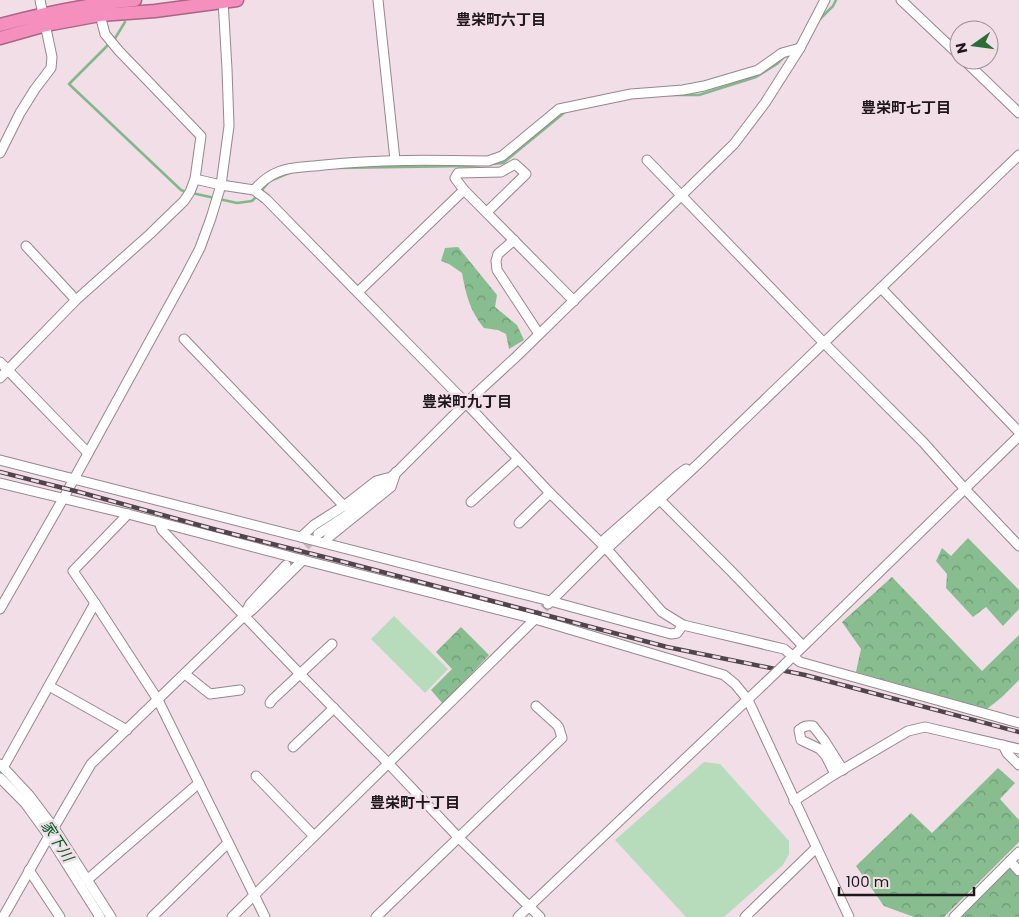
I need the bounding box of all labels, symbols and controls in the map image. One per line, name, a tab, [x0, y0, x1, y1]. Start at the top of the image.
district label: 豊栄町六丁目	[456, 9, 546, 30]
north arrow	[949, 20, 999, 70]
text: N	[950, 41, 972, 56]
district label: 豊栄町七丁目	[861, 97, 951, 118]
district label: 豊栄町九丁目	[422, 391, 512, 412]
district label: 豊栄町十丁目	[370, 792, 460, 813]
water label: 家下川	[36, 816, 80, 867]
scale bar	[839, 864, 974, 896]
text: 100 m	[846, 871, 889, 892]

